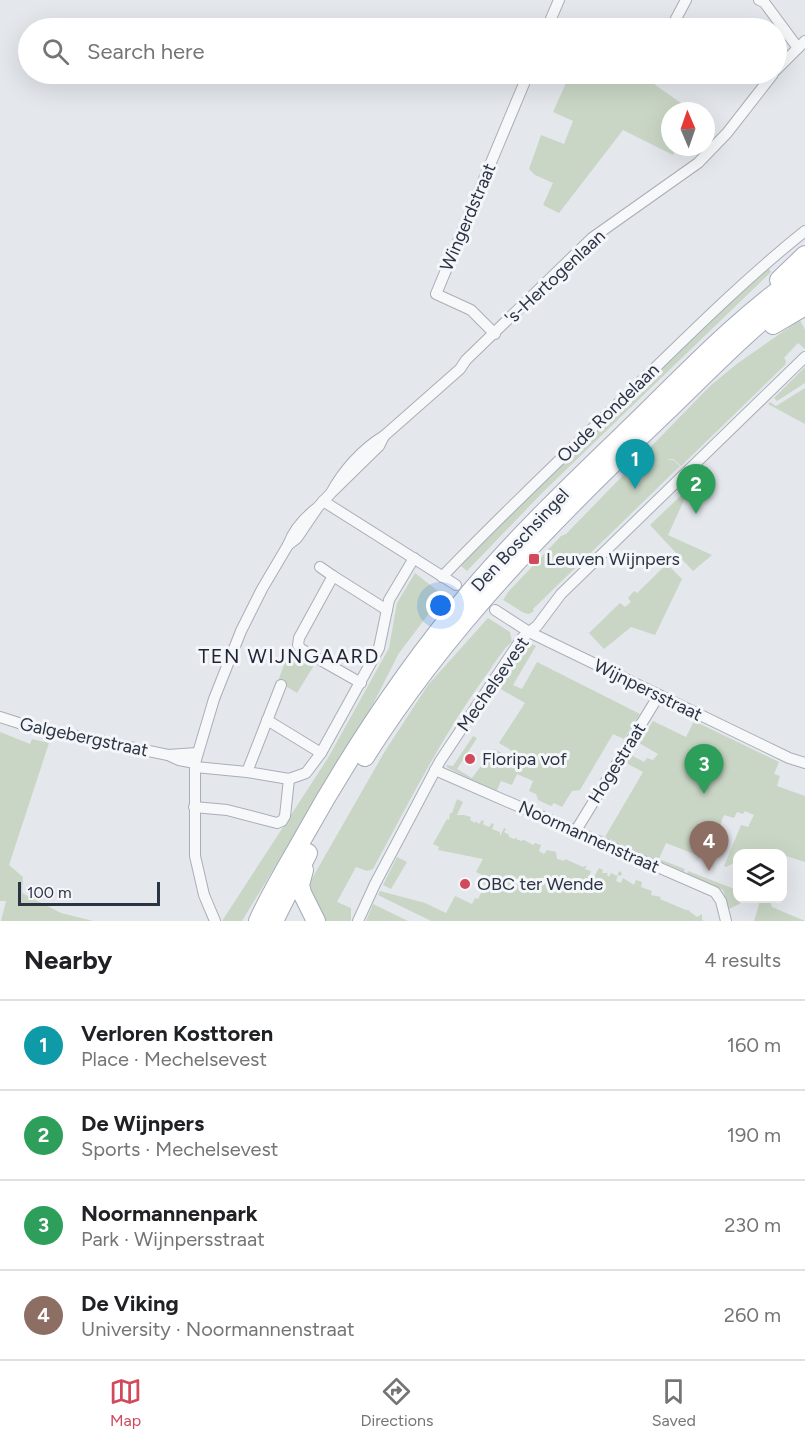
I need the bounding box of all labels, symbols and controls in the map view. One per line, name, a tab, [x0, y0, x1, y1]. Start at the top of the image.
search box	[18, 18, 787, 84]
icon: search	[39, 35, 72, 68]
text: Search here	[87, 38, 205, 65]
north arrow	[661, 102, 715, 156]
street label: Wingerdstraat	[435, 160, 501, 274]
street label: 's-Hertogenlaan	[500, 225, 610, 329]
street label: Oude Rondelaan	[552, 359, 664, 467]
pin: 1	[616, 440, 654, 489]
pin: 2	[676, 464, 716, 514]
street label: Den Boschsingel	[467, 484, 573, 596]
place label: Leuven Wijnpers	[546, 548, 680, 570]
marker: Leuven Wijnpers	[527, 552, 541, 566]
your location	[426, 591, 455, 620]
street label: Mechelsevest	[452, 632, 534, 736]
district label: TEN WIJNGAARD	[198, 644, 380, 668]
street label: Wijnpersstraat	[590, 654, 706, 726]
street label: Galgebergstraat	[18, 713, 150, 761]
street label: Hogestraat	[584, 719, 650, 807]
pin: 3	[684, 744, 724, 794]
place label: Floripa vof	[482, 748, 567, 770]
marker: Floripa vof	[463, 752, 477, 766]
street label: Noormannenstraat	[515, 796, 663, 878]
pin: 4	[690, 822, 728, 871]
map controls	[733, 849, 787, 903]
button: layers	[733, 849, 787, 903]
place label: OBC ter Wende	[477, 873, 603, 895]
marker: OBC ter Wende	[458, 877, 472, 891]
scale bar	[18, 879, 160, 906]
text: 100 m	[27, 883, 72, 902]
text: Nearby	[24, 944, 112, 976]
text: 4 results	[704, 948, 781, 972]
text: Verloren Kosttoren	[81, 1020, 273, 1047]
text: 1	[39, 1033, 48, 1057]
text: 160 m	[727, 1033, 781, 1057]
text: Place · Mechelsevest	[81, 1047, 267, 1071]
text: De Wijnpers	[81, 1110, 204, 1137]
text: 2	[38, 1123, 49, 1147]
text: 190 m	[727, 1123, 781, 1147]
text: Sports · Mechelsevest	[81, 1137, 278, 1161]
text: Noormannenpark	[81, 1200, 258, 1227]
text: 3	[38, 1213, 49, 1237]
text: 230 m	[724, 1213, 781, 1237]
text: Park · Wijnpersstraat	[81, 1227, 265, 1251]
text: De Viking	[81, 1290, 179, 1317]
text: 4	[37, 1303, 50, 1327]
text: 260 m	[724, 1303, 781, 1327]
text: University · Noormannenstraat	[81, 1317, 354, 1341]
tab: Map	[109, 1375, 142, 1430]
tab: Directions	[360, 1375, 433, 1430]
tab: Saved	[652, 1375, 696, 1430]

